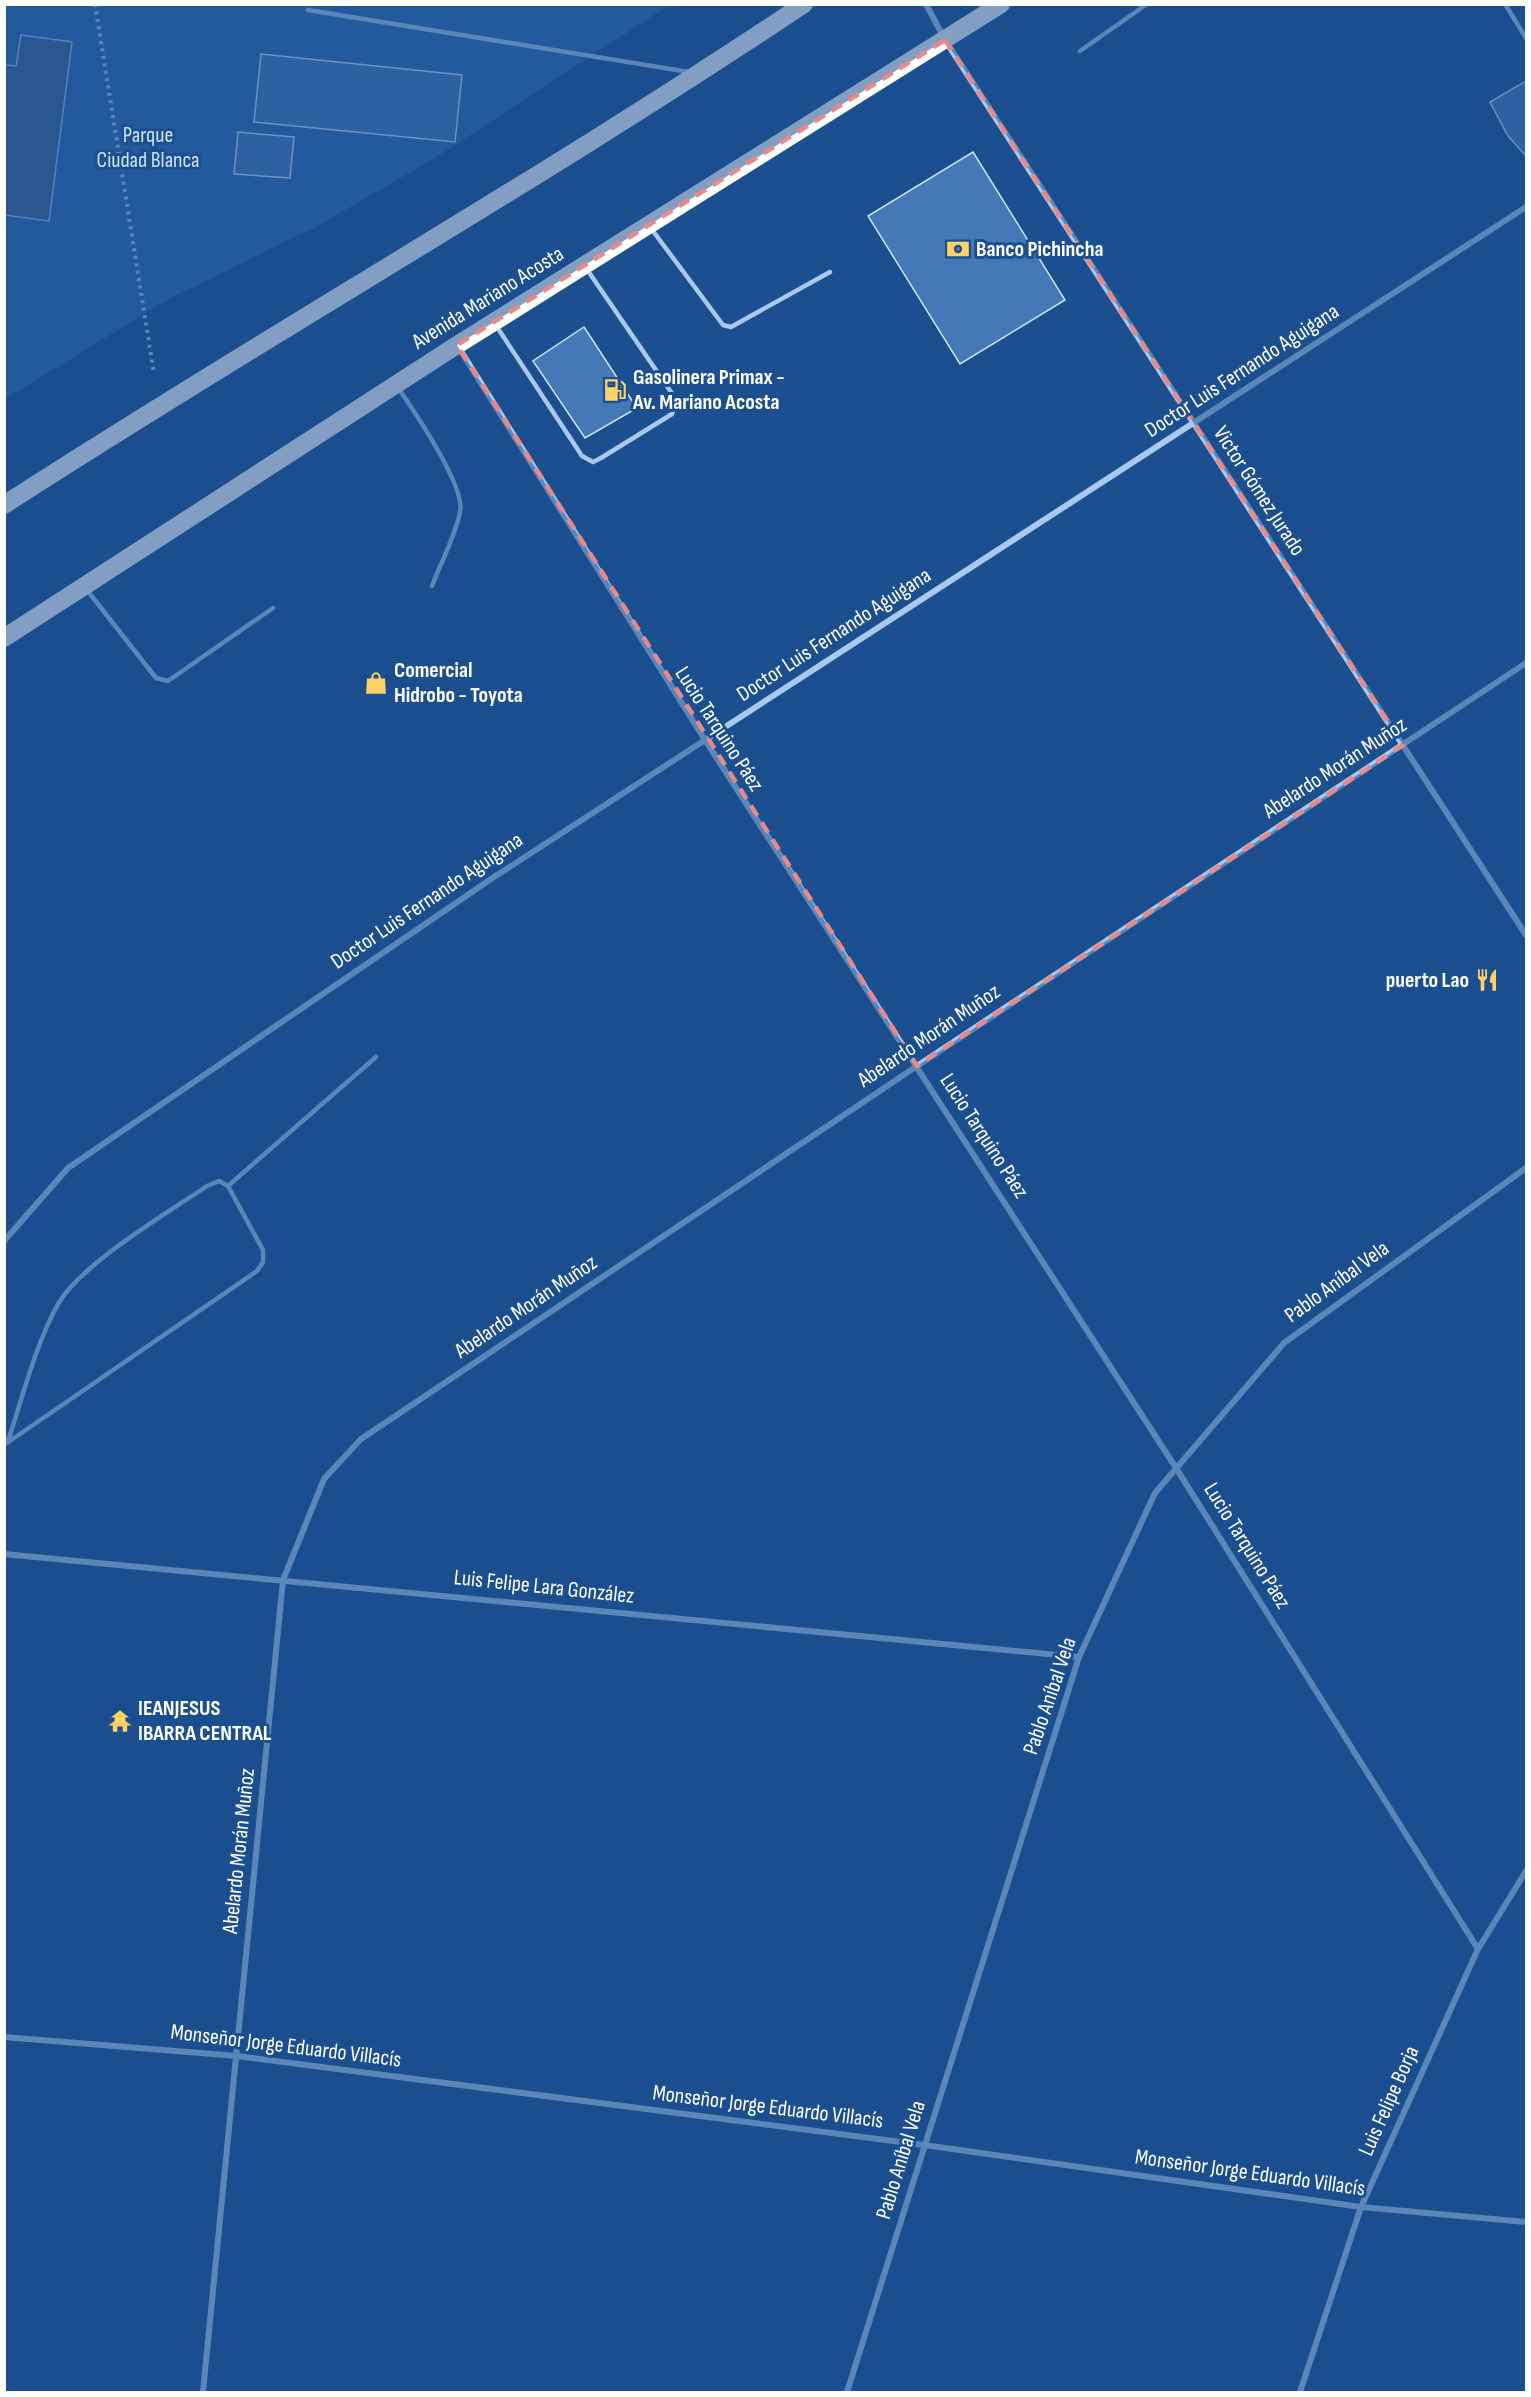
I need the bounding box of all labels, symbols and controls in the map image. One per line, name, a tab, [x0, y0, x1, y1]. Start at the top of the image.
park label: Parque Ciudad Blanca	[96, 122, 200, 174]
bank icon: Banco Pichincha	[945, 236, 971, 262]
place label: Banco Pichincha	[976, 236, 1103, 263]
street label: Avenida Mariano Acosta	[406, 240, 569, 356]
street label: Doctor Luis Fernando Aguigana	[1140, 298, 1344, 444]
place label: Gasolinera Primax - Av. Mariano Acosta	[632, 364, 785, 416]
fuel station icon: Gasolinera Primax - Av. Mariano Acosta	[602, 377, 628, 403]
street label: Victor Gómez Jurado	[1207, 421, 1311, 561]
street label: Doctor Luis Fernando Aguigana	[732, 562, 936, 708]
place label: Comercial Hidrobo - Toyota	[394, 657, 523, 709]
street label: Lucio Tarquino Páez	[669, 661, 769, 797]
shop icon: Comercial Hidrobo - Toyota	[363, 670, 389, 696]
street label: Abelardo Morán Muñoz	[1257, 711, 1412, 825]
street label: Doctor Luis Fernando Aguigana	[326, 827, 528, 975]
place label: puerto Lao	[1386, 967, 1469, 994]
restaurant icon: puerto Lao	[1474, 967, 1500, 993]
street label: Abelardo Morán Muñoz	[852, 978, 1005, 1094]
street label: Lucio Tarquino Páez	[934, 1068, 1034, 1204]
street label: Pablo Aníbal Vela	[1280, 1235, 1394, 1329]
street label: Abelardo Morán Muñoz	[449, 1249, 602, 1365]
street label: Lucio Tarquino Páez	[1198, 1478, 1297, 1614]
street label: Luis Felipe Lara González	[453, 1564, 636, 1610]
street label: Pablo Aníbal Vela	[1017, 1634, 1083, 1758]
place label: IEANJESUS IBARRA CENTRAL	[138, 1695, 272, 1747]
temple icon: IEANJESUS IBARRA CENTRAL	[107, 1708, 133, 1734]
street label: Abelardo Morán Muñoz	[217, 1767, 261, 1936]
street label: Monseñor Jorge Eduardo Villacís	[169, 2018, 403, 2074]
street label: Luis Felipe Borja	[1353, 2042, 1425, 2160]
street label: Monseñor Jorge Eduardo Villacís	[651, 2079, 885, 2135]
street label: Pablo Aníbal Vela	[870, 2098, 932, 2222]
street label: Monseñor Jorge Eduardo Villacís	[1133, 2143, 1367, 2203]

